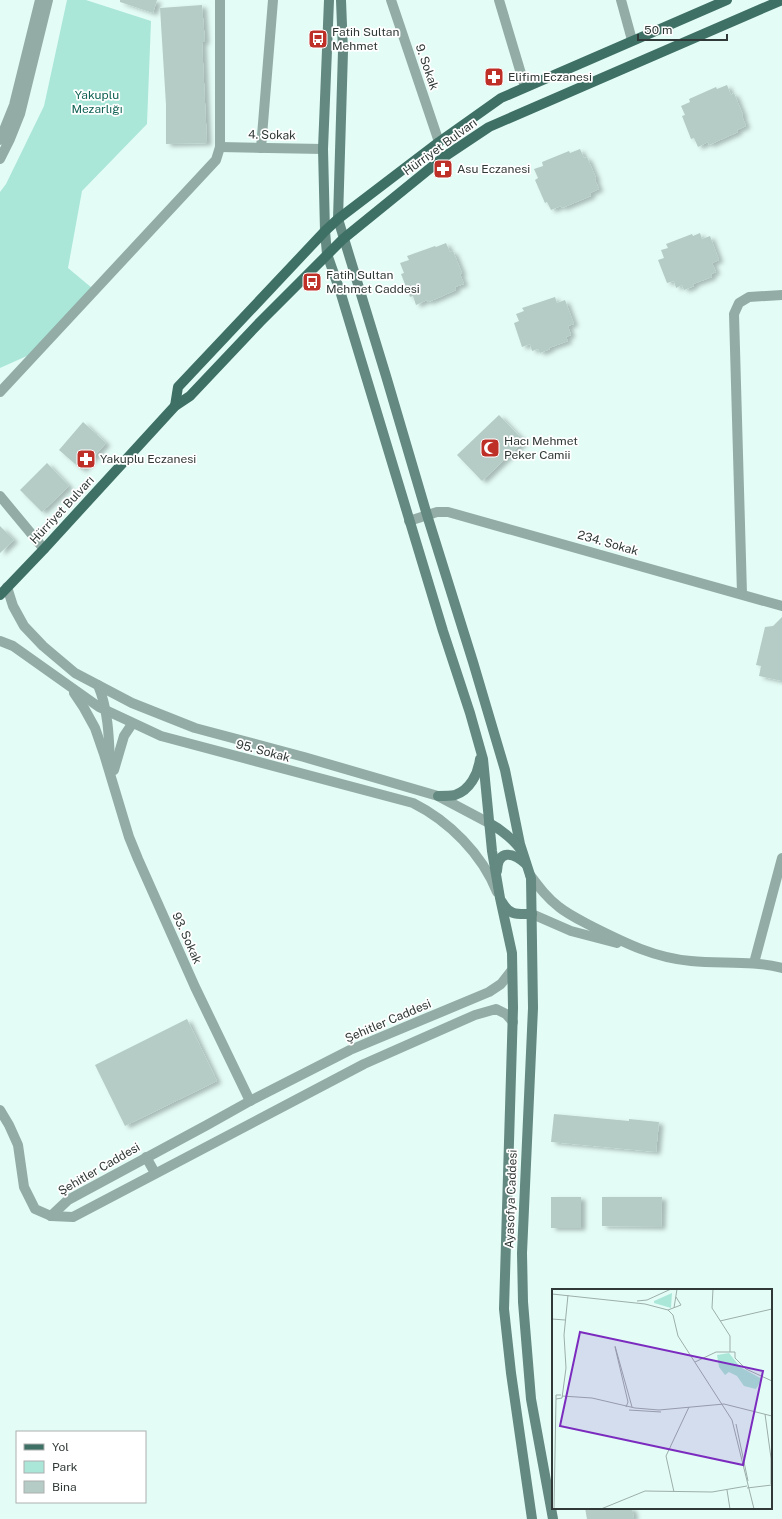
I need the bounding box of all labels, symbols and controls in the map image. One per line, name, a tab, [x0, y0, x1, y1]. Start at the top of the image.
scale bar	[638, 16, 727, 42]
text: 50 m	[644, 23, 672, 37]
place label: Fatih Sultan Mehmet	[332, 25, 399, 53]
bus stop icon: Fatih Sultan Mehmet	[307, 28, 329, 50]
street label: 9. Sokak	[413, 42, 441, 92]
pharmacy icon: Elifim Eczanesi	[483, 66, 505, 88]
place label: Elifim Eczanesi	[508, 70, 592, 84]
park label: Yakuplu Mezarlığı	[71, 88, 123, 116]
street label: Hürriyet Bulvarı	[400, 116, 480, 178]
street label: 4. Sokak	[248, 128, 296, 142]
pharmacy icon: Asu Eczanesi	[432, 158, 454, 180]
place label: Asu Eczanesi	[457, 162, 530, 176]
place label: Fatih Sultan Mehmet Caddesi	[326, 268, 420, 296]
bus stop icon: Fatih Sultan Mehmet Caddesi	[301, 271, 323, 293]
place label: Hacı Mehmet Peker Camii	[504, 434, 578, 462]
mosque icon: Hacı Mehmet Peker Camii	[479, 437, 501, 459]
pharmacy icon: Yakuplu Eczanesi	[75, 448, 97, 470]
place label: Yakuplu Eczanesi	[100, 452, 196, 466]
street label: Hürriyet Bulvarı	[27, 473, 97, 547]
street label: 234. Sokak	[576, 528, 640, 558]
street label: 95. Sokak	[234, 737, 292, 765]
street label: 93. Sokak	[169, 910, 205, 966]
street label: Şehitler Caddesi	[343, 997, 433, 1045]
street label: Şehitler Caddesi	[56, 1140, 142, 1198]
street label: Ayasofya Caddesi	[502, 1149, 520, 1249]
inset map	[552, 1289, 772, 1509]
legend	[16, 1431, 146, 1503]
text: Yol	[52, 1440, 69, 1454]
text: Park	[52, 1460, 78, 1474]
text: Bina	[52, 1480, 77, 1494]

